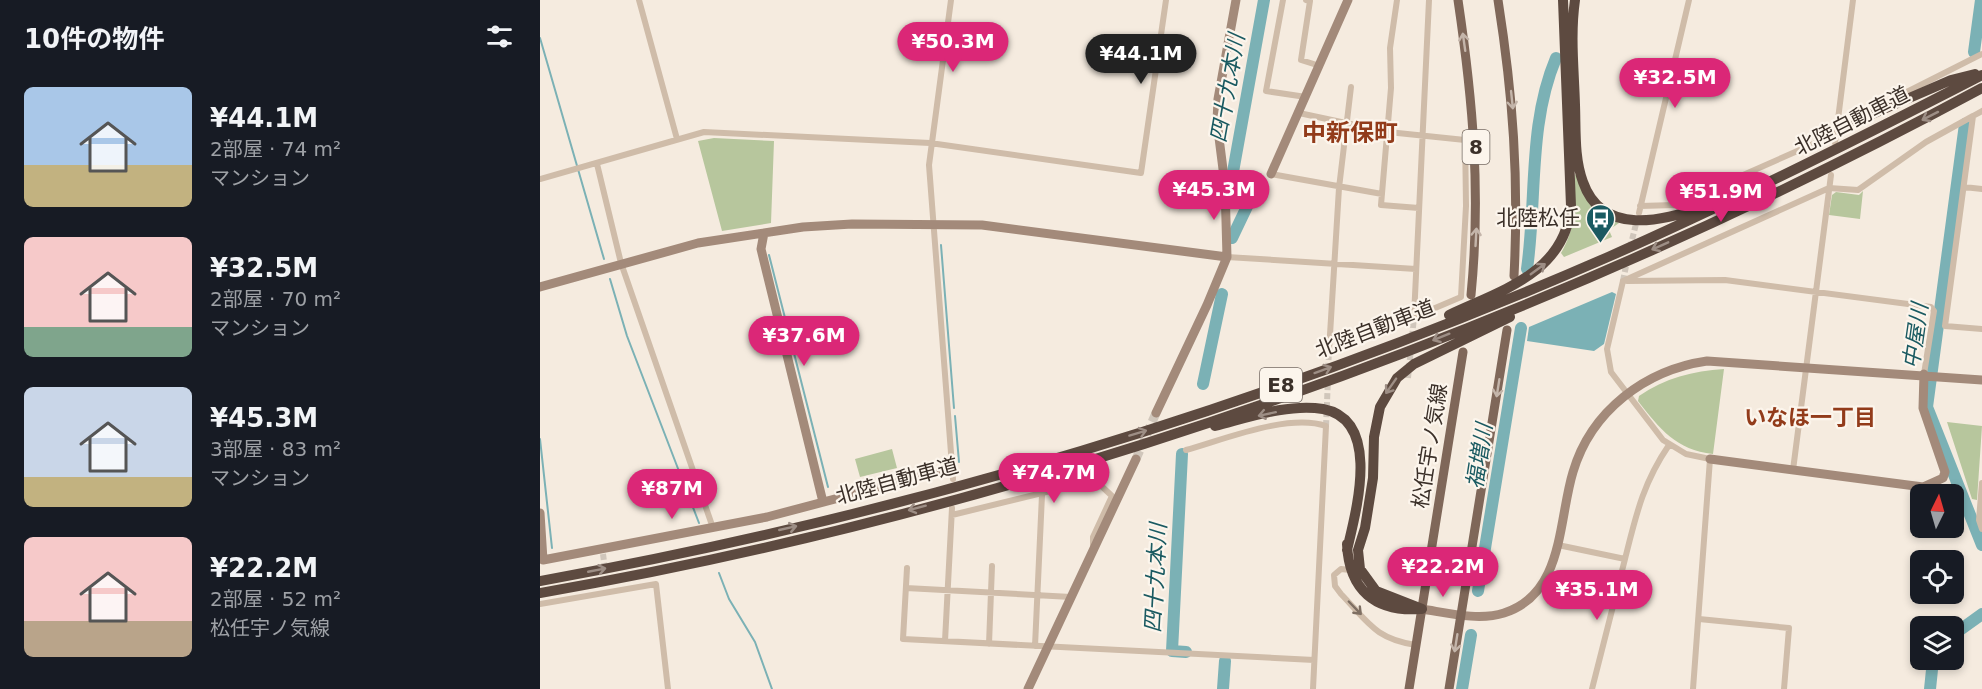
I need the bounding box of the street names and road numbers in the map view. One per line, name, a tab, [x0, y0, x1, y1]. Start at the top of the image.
street label: 北陸自動車道	[1790, 82, 1914, 160]
road number: 8	[1462, 130, 1490, 164]
street label: 北陸自動車道	[1312, 295, 1438, 363]
road number: E8	[1260, 368, 1302, 402]
street label: 松任宇ノ気線	[1408, 382, 1452, 510]
street label: 北陸自動車道	[833, 453, 961, 509]

